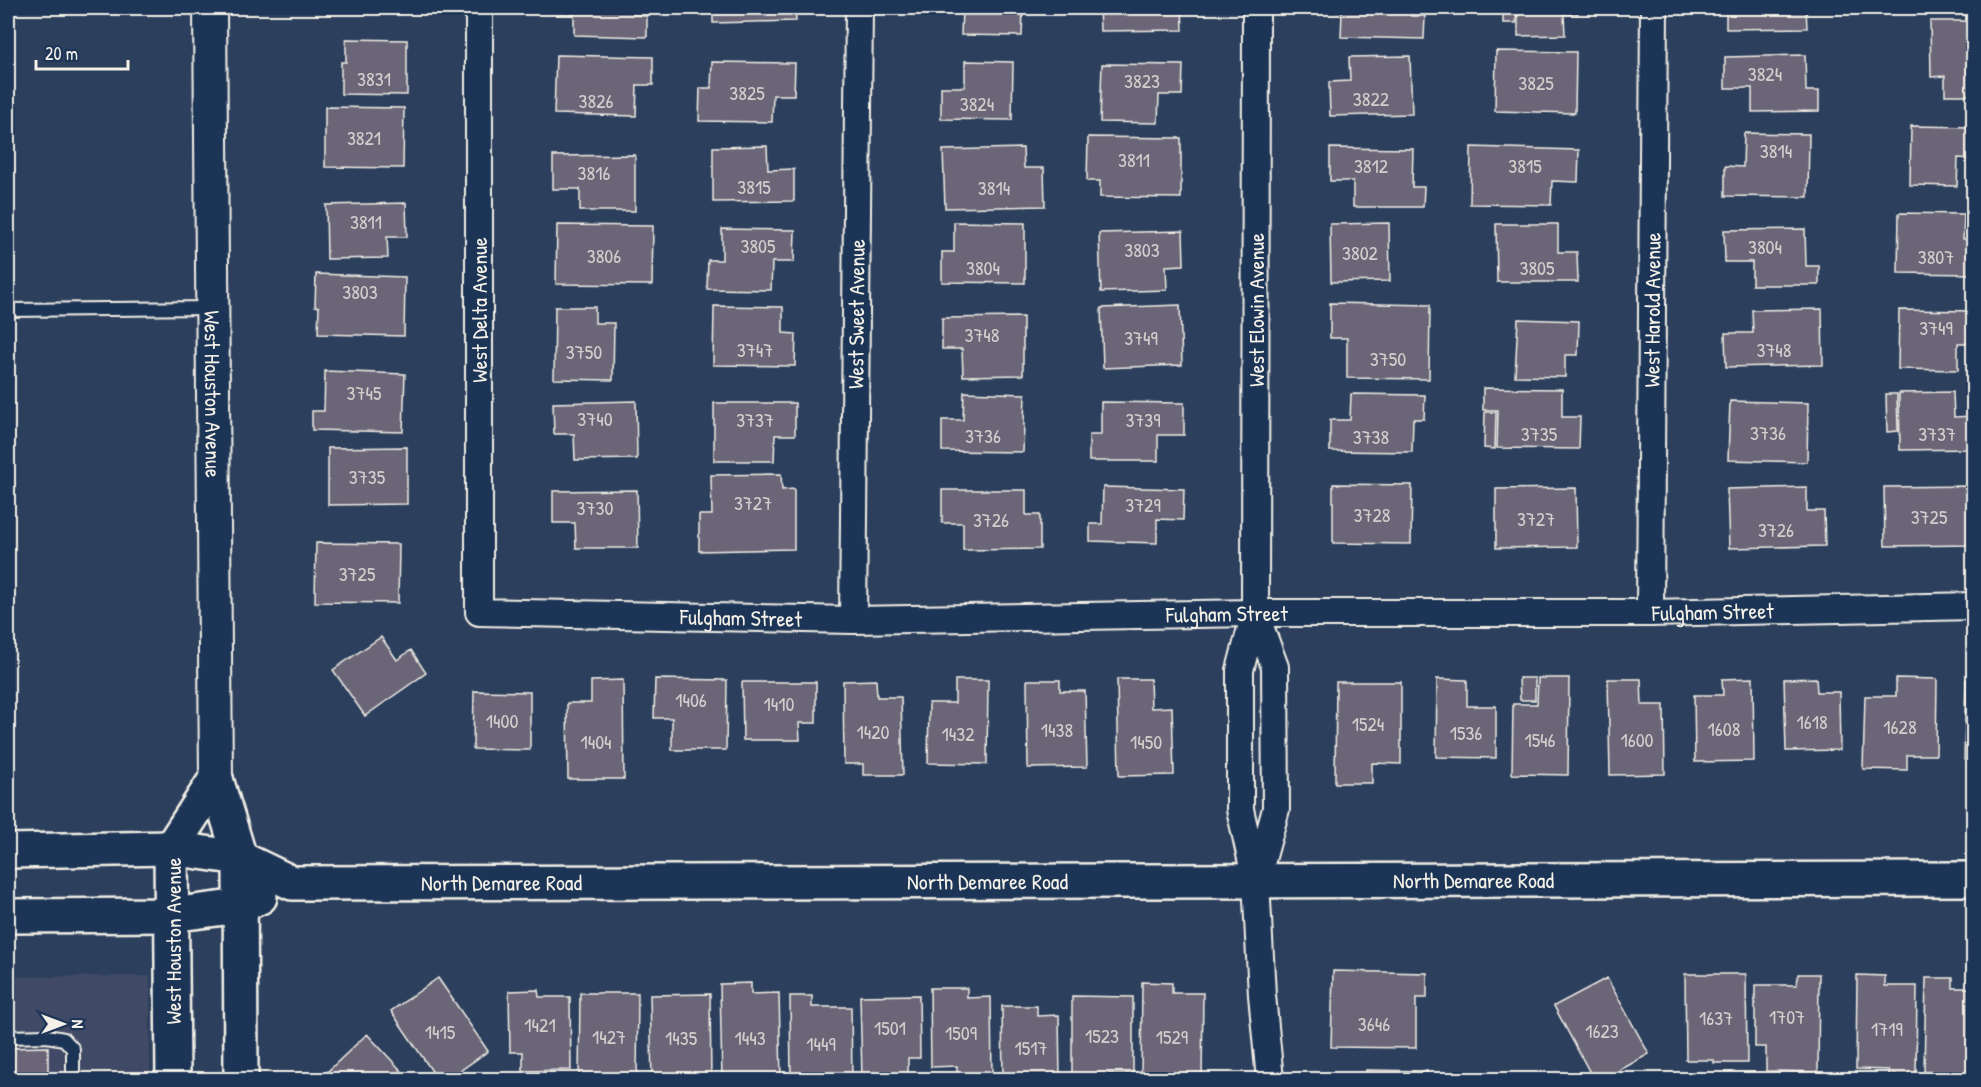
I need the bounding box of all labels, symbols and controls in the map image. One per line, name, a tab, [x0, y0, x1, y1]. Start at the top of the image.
scale bar	[36, 33, 128, 71]
text: 20 m	[45, 41, 78, 66]
house number: 3824	[1748, 60, 1782, 87]
house number: 3831	[357, 65, 391, 92]
house number: 3823	[1124, 67, 1160, 94]
house number: 3825	[1518, 69, 1554, 96]
house number: 3825	[729, 79, 765, 106]
house number: 3822	[1353, 85, 1390, 112]
house number: 3826	[579, 87, 613, 114]
house number: 3824	[960, 90, 994, 117]
house number: 3821	[347, 124, 381, 151]
house number: 3814	[1760, 137, 1792, 164]
house number: 3811	[1118, 146, 1150, 173]
house number: 3812	[1354, 152, 1389, 179]
house number: 3815	[1508, 152, 1542, 179]
house number: 3816	[578, 159, 610, 186]
house number: 3815	[737, 173, 771, 200]
house number: 3814	[978, 174, 1010, 201]
house number: 3811	[350, 208, 382, 235]
house number: 3805	[740, 232, 776, 259]
street label: West Harold Avenue	[1636, 232, 1668, 388]
street label: West Elowin Avenue	[1241, 233, 1271, 387]
house number: 3804	[1748, 233, 1782, 260]
house number: 3803	[1124, 236, 1160, 263]
street label: West Delta Avenue	[464, 237, 494, 383]
street label: West Sweet Avenue	[840, 239, 872, 389]
house number: 3802	[1342, 239, 1379, 266]
house number: 3806	[587, 242, 621, 269]
house number: 3807	[1918, 243, 1954, 270]
house number: 3804	[966, 254, 1000, 281]
house number: 3805	[1519, 254, 1555, 281]
house number: 3803	[342, 278, 378, 305]
street label: West Houston Avenue	[197, 310, 229, 478]
house number: 3749	[1919, 314, 1953, 341]
house number: 3748	[964, 321, 1000, 348]
house number: 3749	[1124, 324, 1158, 351]
house number: 3747	[737, 336, 773, 363]
house number: 3748	[1756, 336, 1792, 363]
house number: 3750	[566, 338, 602, 365]
house number: 3750	[1370, 345, 1406, 372]
house number: 3745	[347, 379, 382, 406]
house number: 3740	[577, 405, 613, 432]
house number: 3737	[736, 406, 774, 433]
house number: 3739	[1125, 406, 1161, 433]
house number: 3736	[1750, 419, 1786, 446]
house number: 3735	[1521, 420, 1558, 447]
house number: 3737	[1918, 420, 1956, 447]
house number: 3736	[965, 422, 1001, 449]
house number: 3738	[1353, 423, 1389, 450]
house number: 3735	[349, 463, 386, 490]
house number: 3727	[734, 489, 772, 516]
house number: 3729	[1125, 491, 1161, 518]
house number: 3730	[577, 494, 613, 521]
house number: 3728	[1354, 501, 1390, 528]
house number: 3725	[1911, 503, 1948, 530]
house number: 3727	[1517, 505, 1555, 532]
house number: 3726	[973, 506, 1009, 533]
house number: 3726	[1758, 516, 1794, 543]
house number: 3725	[339, 560, 376, 587]
street label: Fulgham Street	[1651, 595, 1775, 628]
street label: Fulgham Street	[1165, 598, 1288, 630]
street label: Fulgham Street	[679, 601, 803, 634]
house number: 1406	[675, 686, 707, 713]
house number: 1410	[764, 690, 795, 717]
house number: 1400	[486, 707, 518, 734]
house number: 1618	[1796, 708, 1828, 735]
house number: 1524	[1352, 710, 1384, 737]
house number: 1628	[1883, 713, 1917, 740]
house number: 1608	[1708, 715, 1740, 742]
house number: 1438	[1041, 716, 1073, 743]
house number: 1420	[856, 718, 890, 745]
house number: 1536	[1450, 719, 1482, 746]
house number: 1432	[941, 720, 975, 747]
house number: 1546	[1524, 726, 1556, 753]
house number: 1600	[1620, 726, 1654, 753]
house number: 1404	[580, 728, 612, 755]
house number: 1450	[1130, 728, 1162, 755]
street label: West Houston Avenue	[158, 857, 188, 1025]
street label: North Demaree Road	[1393, 865, 1554, 895]
street label: North Demaree Road	[907, 866, 1068, 897]
street label: North Demaree Road	[421, 867, 582, 898]
north arrow	[33, 994, 93, 1054]
house number: 1707	[1769, 1003, 1805, 1030]
house number: 1637	[1699, 1004, 1733, 1031]
house number: 3646	[1358, 1010, 1390, 1037]
house number: 1421	[524, 1011, 556, 1038]
house number: 1501	[874, 1014, 906, 1041]
house number: 1719	[1871, 1015, 1903, 1042]
house number: 1623	[1585, 1017, 1619, 1044]
house number: 1415	[425, 1018, 456, 1045]
house number: 1509	[945, 1019, 977, 1046]
text: N	[67, 1020, 89, 1029]
house number: 1523	[1085, 1022, 1119, 1049]
house number: 1427	[592, 1023, 626, 1050]
house number: 1529	[1156, 1023, 1188, 1050]
house number: 1435	[665, 1024, 698, 1051]
house number: 1443	[734, 1024, 766, 1051]
house number: 1449	[806, 1030, 836, 1057]
house number: 1517	[1015, 1034, 1048, 1061]

